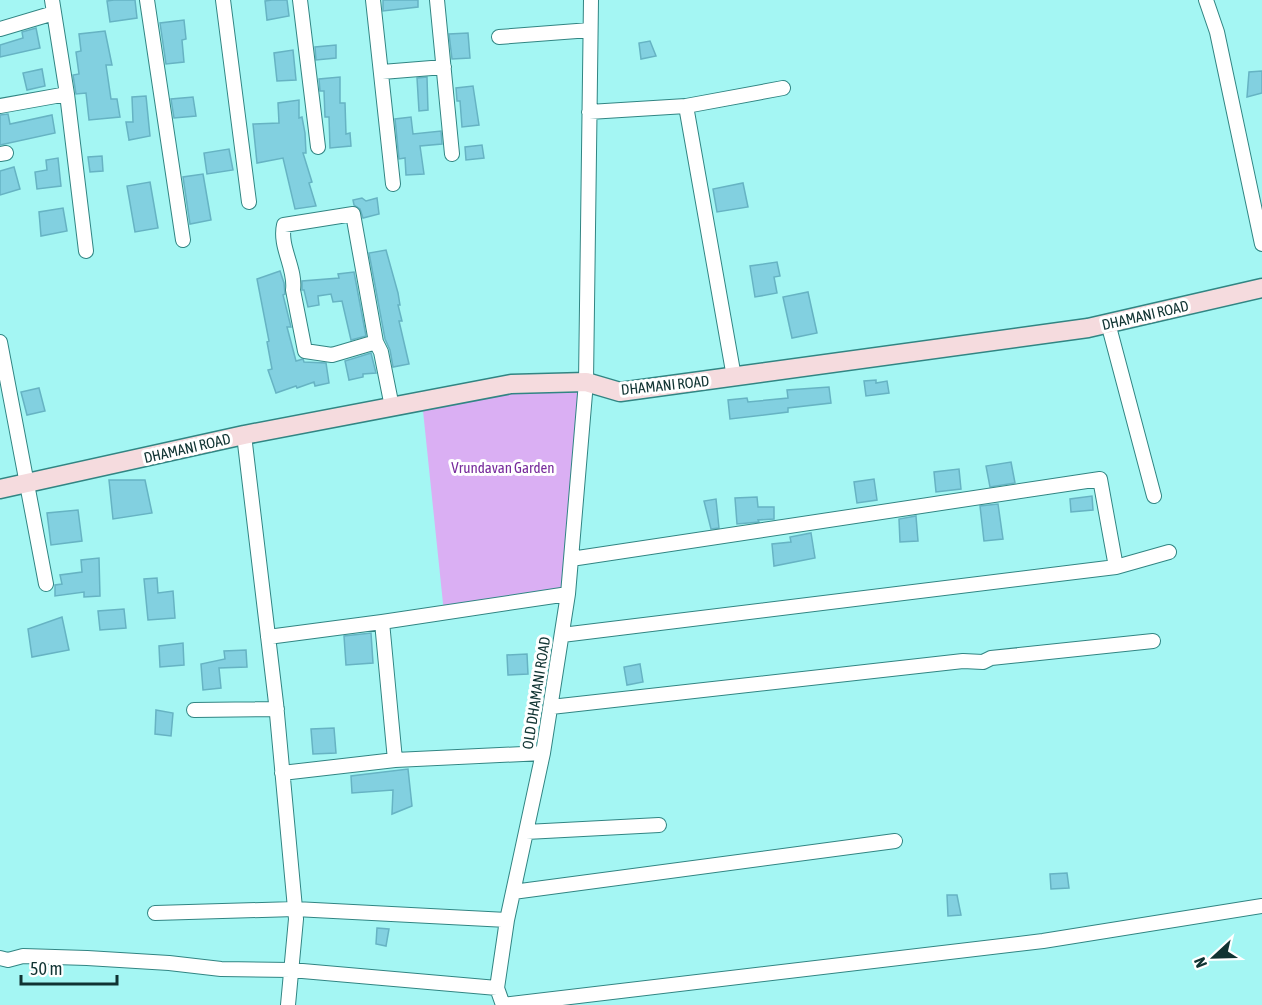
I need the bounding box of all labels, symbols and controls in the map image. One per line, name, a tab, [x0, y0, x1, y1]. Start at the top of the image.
street label: DHAMANI ROAD	[1100, 297, 1190, 333]
street label: DHAMANI ROAD	[620, 372, 710, 398]
street label: DHAMANI ROAD	[142, 430, 232, 466]
park label: Vrundavan Garden	[451, 459, 555, 476]
street label: OLD DHAMANI ROAD	[519, 636, 553, 750]
north arrow	[1184, 927, 1244, 987]
scale bar	[21, 948, 117, 986]
text: N	[1190, 955, 1210, 970]
text: 50 m	[30, 958, 62, 979]

